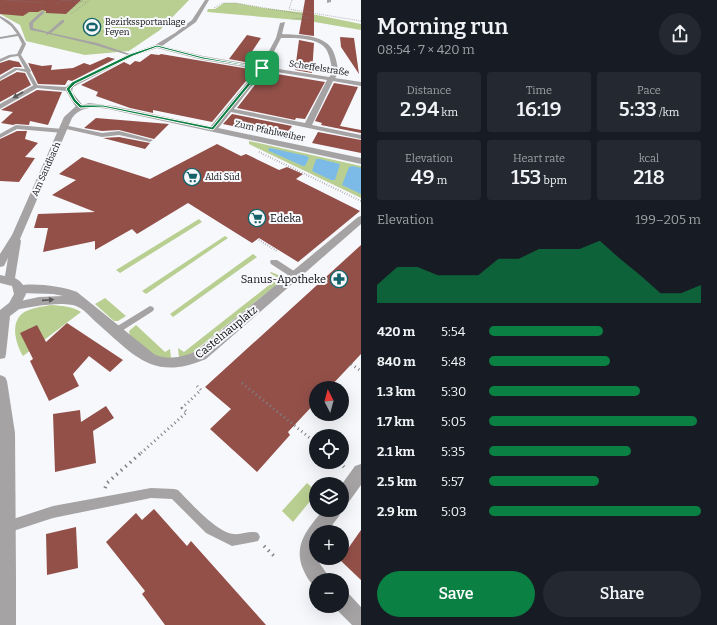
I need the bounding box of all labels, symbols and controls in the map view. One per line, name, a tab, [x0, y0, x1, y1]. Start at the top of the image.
text: Morning run	[377, 13, 508, 40]
button: share	[659, 13, 701, 55]
sports icon: Bezirkssportanlage Feyen	[82, 17, 102, 37]
place label: Bezirkssportanlage Feyen	[105, 17, 185, 37]
text: 08:54 · 7 × 420 m	[377, 42, 475, 57]
pin	[245, 51, 279, 85]
icon: arrive	[251, 57, 273, 79]
street label: Scheffelstraße	[288, 58, 350, 78]
text: Distance	[407, 84, 451, 97]
text: Time	[526, 84, 552, 97]
text: Pace	[637, 84, 661, 97]
one-way arrow	[12, 92, 23, 99]
text: 2.94	[400, 97, 439, 121]
text: 16:19	[516, 97, 562, 121]
text: 5:33	[619, 97, 657, 121]
text: km	[439, 106, 458, 119]
text: /km	[657, 106, 679, 119]
street label: Zum Pfahlweiher	[234, 119, 306, 143]
street label: Am Sandbach	[30, 140, 63, 197]
text: Elevation	[405, 152, 453, 165]
text: Heart rate	[513, 152, 565, 165]
text: kcal	[639, 152, 659, 165]
text: 49	[411, 165, 435, 189]
text: 153	[511, 165, 541, 189]
text: 218	[633, 165, 665, 189]
supermarket icon: Aldi Süd	[182, 167, 202, 187]
place label: Aldi Süd	[205, 172, 241, 182]
text: m	[435, 174, 447, 187]
text: bpm	[541, 174, 567, 187]
supermarket icon: Edeka	[247, 208, 267, 228]
place label: Edeka	[270, 212, 301, 225]
text: Elevation	[377, 212, 434, 227]
text: 199–205 m	[635, 212, 701, 227]
pharmacy icon: Sanus-Apotheke	[329, 269, 349, 289]
place label: Sanus-Apotheke	[241, 273, 326, 286]
one-way arrow	[42, 296, 54, 303]
street label: Castelnauplatz	[193, 303, 260, 361]
text: 420 m	[377, 324, 415, 339]
text: 5:54	[441, 324, 465, 339]
text: 840 m	[377, 354, 416, 369]
text: 5:48	[441, 354, 466, 369]
north arrow	[309, 381, 349, 421]
map controls	[309, 381, 349, 613]
text: 1.3 km	[377, 384, 416, 399]
text: 5:30	[441, 384, 466, 399]
text: 1.7 km	[377, 414, 414, 429]
text: 5:05	[441, 414, 466, 429]
button: locate	[309, 429, 349, 469]
text: 2.1 km	[377, 444, 415, 459]
text: 5:35	[441, 444, 465, 459]
text: 2.5 km	[377, 474, 417, 489]
text: 5:57	[441, 474, 464, 489]
button: layers	[309, 477, 349, 517]
text: 2.9 km	[377, 504, 417, 519]
text: 5:03	[441, 504, 466, 519]
button: +	[309, 525, 349, 565]
button: Save	[377, 571, 535, 617]
button: Share	[543, 571, 701, 617]
button: −	[309, 573, 349, 613]

